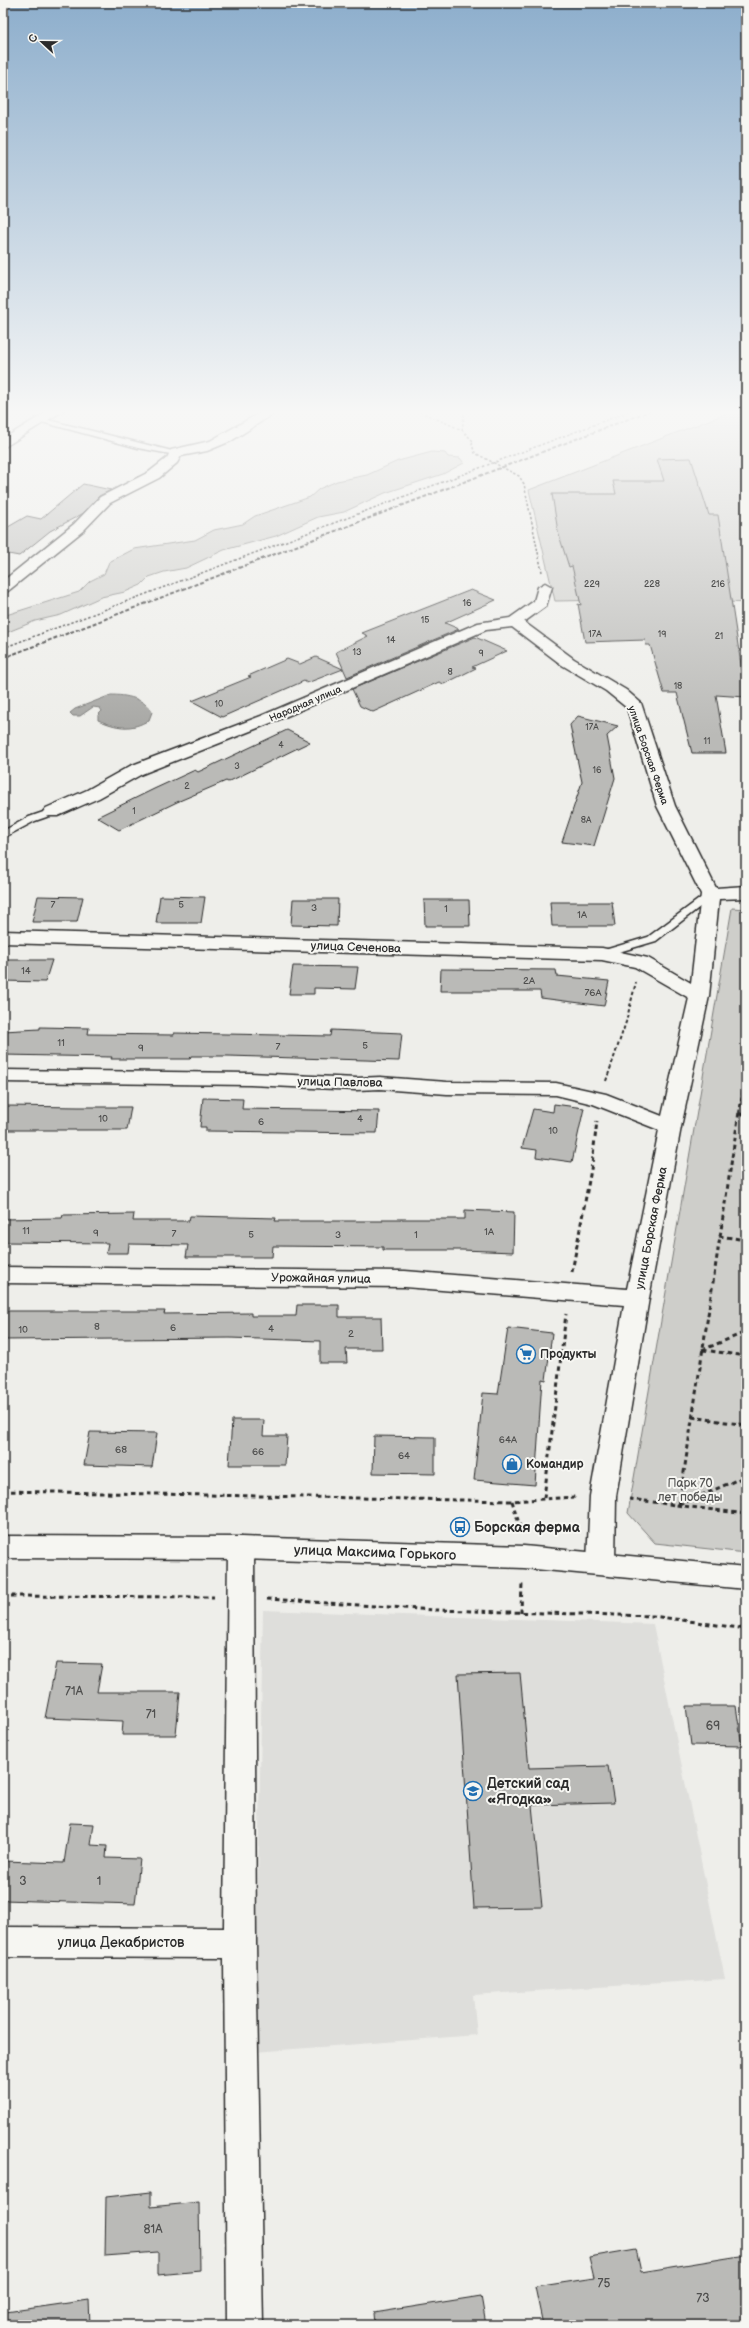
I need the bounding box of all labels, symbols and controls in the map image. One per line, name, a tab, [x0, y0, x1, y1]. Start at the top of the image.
north arrow	[22, 22, 62, 62]
text: С	[26, 32, 41, 44]
house number: 229	[584, 579, 600, 590]
house number: 228	[644, 579, 660, 590]
house number: 216	[711, 579, 726, 590]
house number: 16	[463, 598, 472, 609]
house number: 15	[421, 615, 429, 626]
house number: 17А	[588, 629, 602, 640]
house number: 19	[658, 629, 666, 640]
house number: 21	[715, 631, 723, 642]
house number: 14	[387, 635, 396, 646]
house number: 13	[352, 647, 362, 658]
house number: 9	[478, 648, 484, 659]
house number: 8	[447, 667, 453, 678]
house number: 18	[674, 681, 682, 692]
street label: Народная улица	[267, 683, 343, 725]
house number: 10	[215, 699, 223, 710]
street label: улица Борская Ферма	[625, 704, 671, 806]
house number: 17А	[585, 722, 599, 733]
house number: 11	[704, 736, 710, 747]
house number: 4	[278, 740, 284, 751]
house number: 3	[234, 761, 240, 772]
house number: 16	[593, 765, 602, 776]
house number: 2	[184, 781, 190, 792]
house number: 1	[132, 806, 136, 817]
house number: 8А	[581, 815, 592, 826]
house number: 7	[51, 899, 56, 911]
house number: 5	[178, 899, 184, 911]
house number: 3	[311, 902, 317, 914]
house number: 1	[444, 903, 448, 915]
house number: 1А	[577, 909, 588, 921]
street label: улица Сеченова	[310, 938, 402, 957]
house number: 14	[21, 965, 31, 977]
house number: 2А	[523, 975, 536, 987]
house number: 76А	[584, 987, 602, 999]
house number: 11	[57, 1037, 65, 1049]
house number: 5	[362, 1040, 368, 1052]
house number: 7	[276, 1041, 281, 1053]
house number: 9	[138, 1042, 144, 1054]
street label: улица Павлова	[297, 1074, 383, 1091]
house number: 10	[98, 1113, 108, 1125]
house number: 4	[357, 1113, 363, 1125]
house number: 6	[258, 1116, 264, 1128]
house number: 10	[548, 1125, 558, 1137]
street label: улица Борская Ферма	[632, 1166, 671, 1291]
house number: 11	[22, 1225, 30, 1237]
house number: 1А	[484, 1226, 495, 1238]
house number: 9	[93, 1227, 99, 1239]
house number: 7	[172, 1228, 177, 1240]
house number: 5	[248, 1229, 254, 1241]
house number: 3	[335, 1229, 341, 1241]
house number: 1	[414, 1229, 418, 1241]
street label: Урожайная улица	[271, 1270, 371, 1287]
house number: 8	[94, 1321, 100, 1333]
house number: 6	[170, 1322, 176, 1334]
house number: 4	[268, 1323, 274, 1335]
house number: 10	[18, 1324, 28, 1336]
house number: 2	[348, 1328, 354, 1340]
supermarket icon: Продукты	[515, 1343, 537, 1365]
place label: Продукты	[540, 1347, 597, 1362]
house number: 64А	[499, 1434, 518, 1446]
house number: 68	[115, 1444, 127, 1456]
house number: 66	[252, 1446, 264, 1458]
house number: 64	[398, 1450, 410, 1462]
shop icon: Командир	[501, 1453, 523, 1475]
place label: Командир	[526, 1457, 584, 1472]
park label: Парк 70 лет победы	[658, 1476, 722, 1505]
bus stop icon: Борская ферма	[449, 1516, 471, 1538]
place label: Борская ферма	[474, 1519, 581, 1536]
street label: улица Максима Горького	[293, 1541, 456, 1564]
house number: 71А	[65, 1684, 84, 1699]
house number: 71	[146, 1707, 156, 1722]
house number: 69	[706, 1719, 720, 1734]
place label: Детский сад «Ягодка»	[487, 1775, 570, 1808]
school or university icon: Детский сад «Ягодка»	[462, 1780, 484, 1802]
house number: 3	[19, 1874, 27, 1889]
house number: 1	[97, 1874, 101, 1889]
street label: улица Декабристов	[58, 1934, 185, 1951]
house number: 81А	[144, 2222, 163, 2237]
house number: 75	[598, 2276, 611, 2291]
house number: 73	[696, 2291, 710, 2306]

